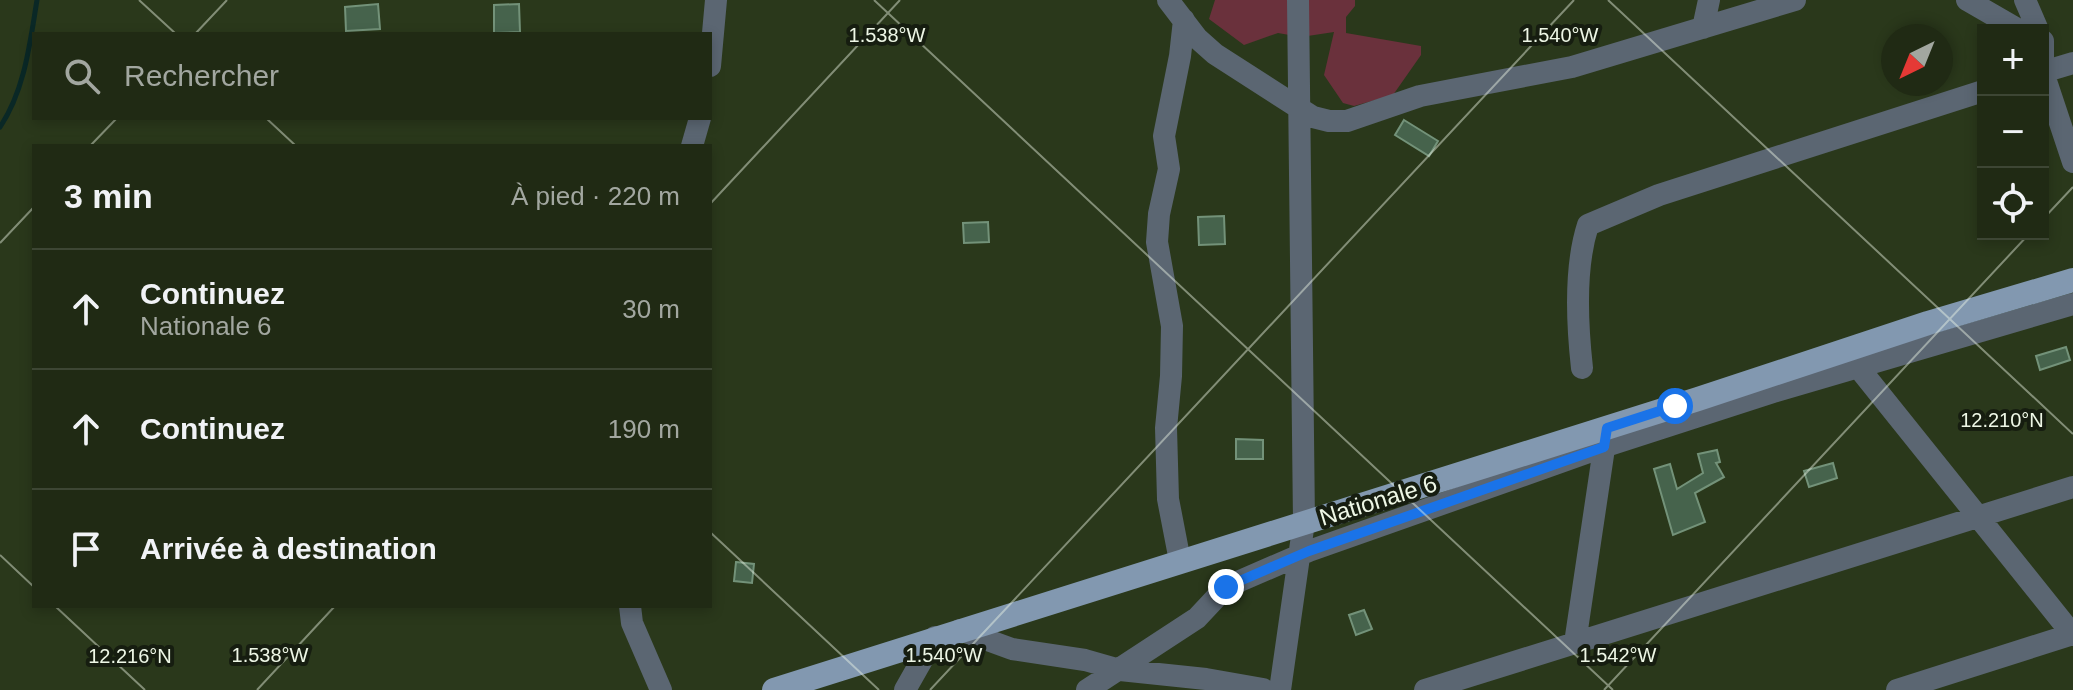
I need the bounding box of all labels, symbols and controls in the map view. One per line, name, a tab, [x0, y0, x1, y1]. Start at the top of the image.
text: 1.538°W	[849, 24, 926, 46]
text: 1.540°W	[1522, 24, 1599, 46]
north arrow	[1881, 24, 1953, 96]
map controls	[1977, 24, 2049, 240]
button: +	[1977, 24, 2049, 96]
search box	[32, 32, 712, 120]
icon: search	[60, 54, 104, 98]
text: Rechercher	[124, 59, 279, 92]
button: −	[1977, 96, 2049, 168]
button: locate	[1977, 168, 2049, 240]
text: 3 min	[64, 177, 153, 215]
text: À pied · 220 m	[511, 181, 680, 211]
text: Continuez	[140, 277, 285, 310]
icon: ahead	[64, 287, 108, 331]
text: 30 m	[622, 294, 680, 324]
text: Nationale 6	[140, 311, 272, 341]
route start	[1657, 388, 1693, 424]
icon: ahead	[64, 407, 108, 451]
text: 12.210°N	[1960, 409, 2044, 431]
text: Continuez	[140, 412, 285, 445]
text: 190 m	[608, 414, 680, 444]
street label: Nationale 6	[1316, 469, 1440, 531]
icon: arrive	[64, 527, 108, 571]
text: Arrivée à destination	[140, 532, 437, 565]
route end	[1208, 569, 1244, 605]
text: 1.538°W	[232, 644, 309, 666]
text: 1.540°W	[906, 644, 983, 666]
text: 1.542°W	[1580, 644, 1657, 666]
text: 12.216°N	[88, 645, 172, 667]

